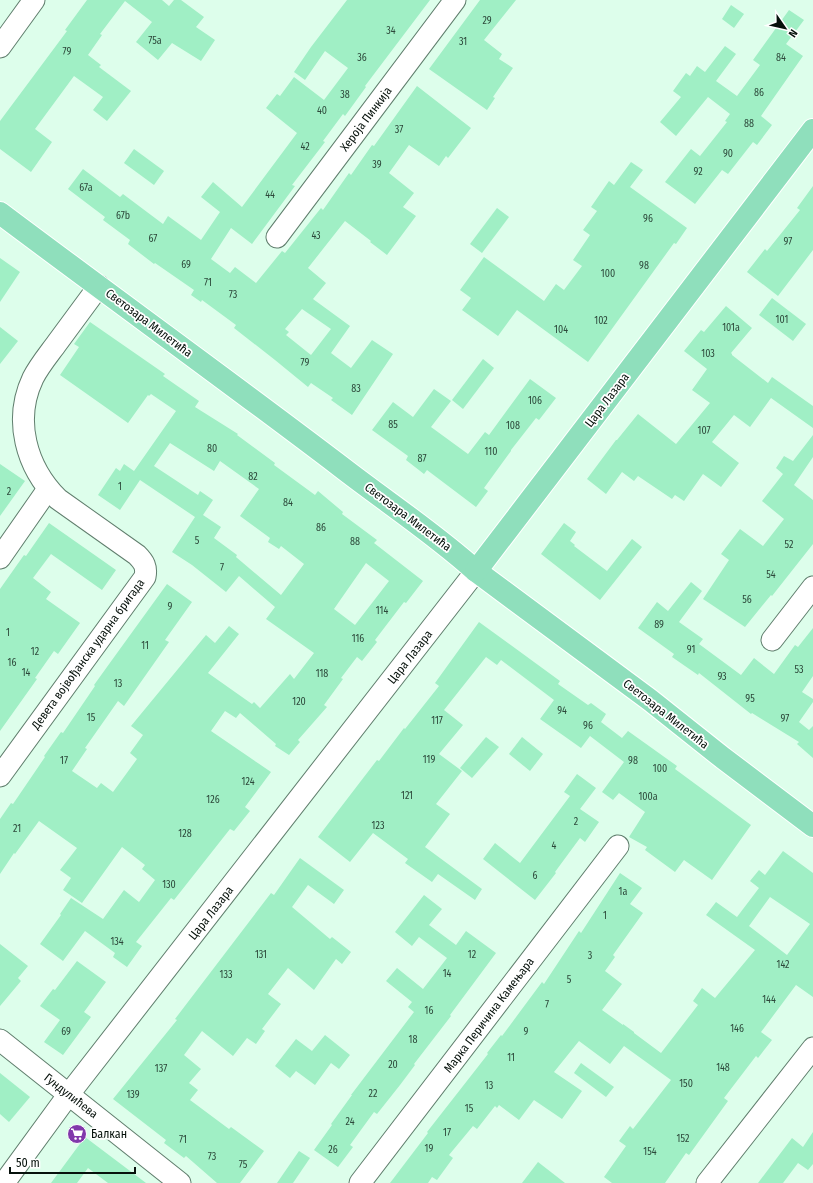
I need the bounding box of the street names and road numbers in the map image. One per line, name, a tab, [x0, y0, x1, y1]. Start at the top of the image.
street label: Хероја Пинкија	[337, 84, 395, 154]
street label: Светозара Милетића	[103, 286, 195, 360]
street label: Цара Лазара	[582, 370, 632, 430]
street label: Светозара Милетића	[362, 480, 454, 554]
street label: Девета војвођанска ударна бригада	[28, 576, 147, 733]
street label: Цара Лазара	[385, 627, 435, 687]
street label: Светозара Милетића	[620, 676, 712, 752]
street label: Цара Лазара	[186, 883, 236, 943]
street label: Марка Перичина Камењара	[441, 955, 537, 1075]
street label: Гундулићева	[41, 1071, 101, 1121]

